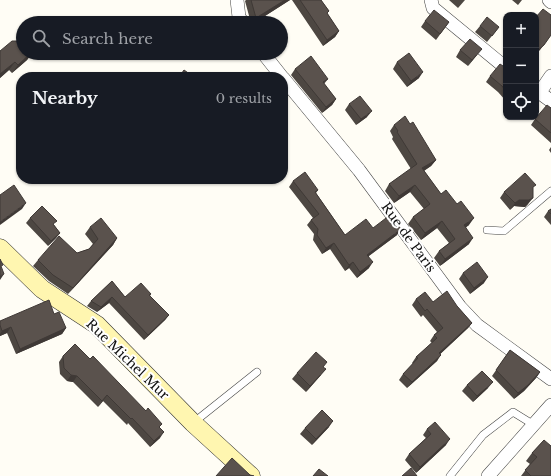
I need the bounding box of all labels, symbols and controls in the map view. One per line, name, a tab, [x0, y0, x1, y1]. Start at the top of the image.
map controls	[503, 12, 539, 120]
button: +	[503, 12, 539, 48]
search box	[16, 16, 288, 60]
icon: search	[30, 27, 52, 49]
text: Search here	[62, 29, 153, 48]
button: −	[503, 48, 539, 84]
button: locate	[503, 84, 539, 120]
text: Nearby	[32, 88, 98, 109]
text: 0 results	[216, 90, 272, 107]
street label: Rue de Paris	[377, 199, 440, 276]
street label: Rue Michel Mur	[83, 315, 173, 404]

